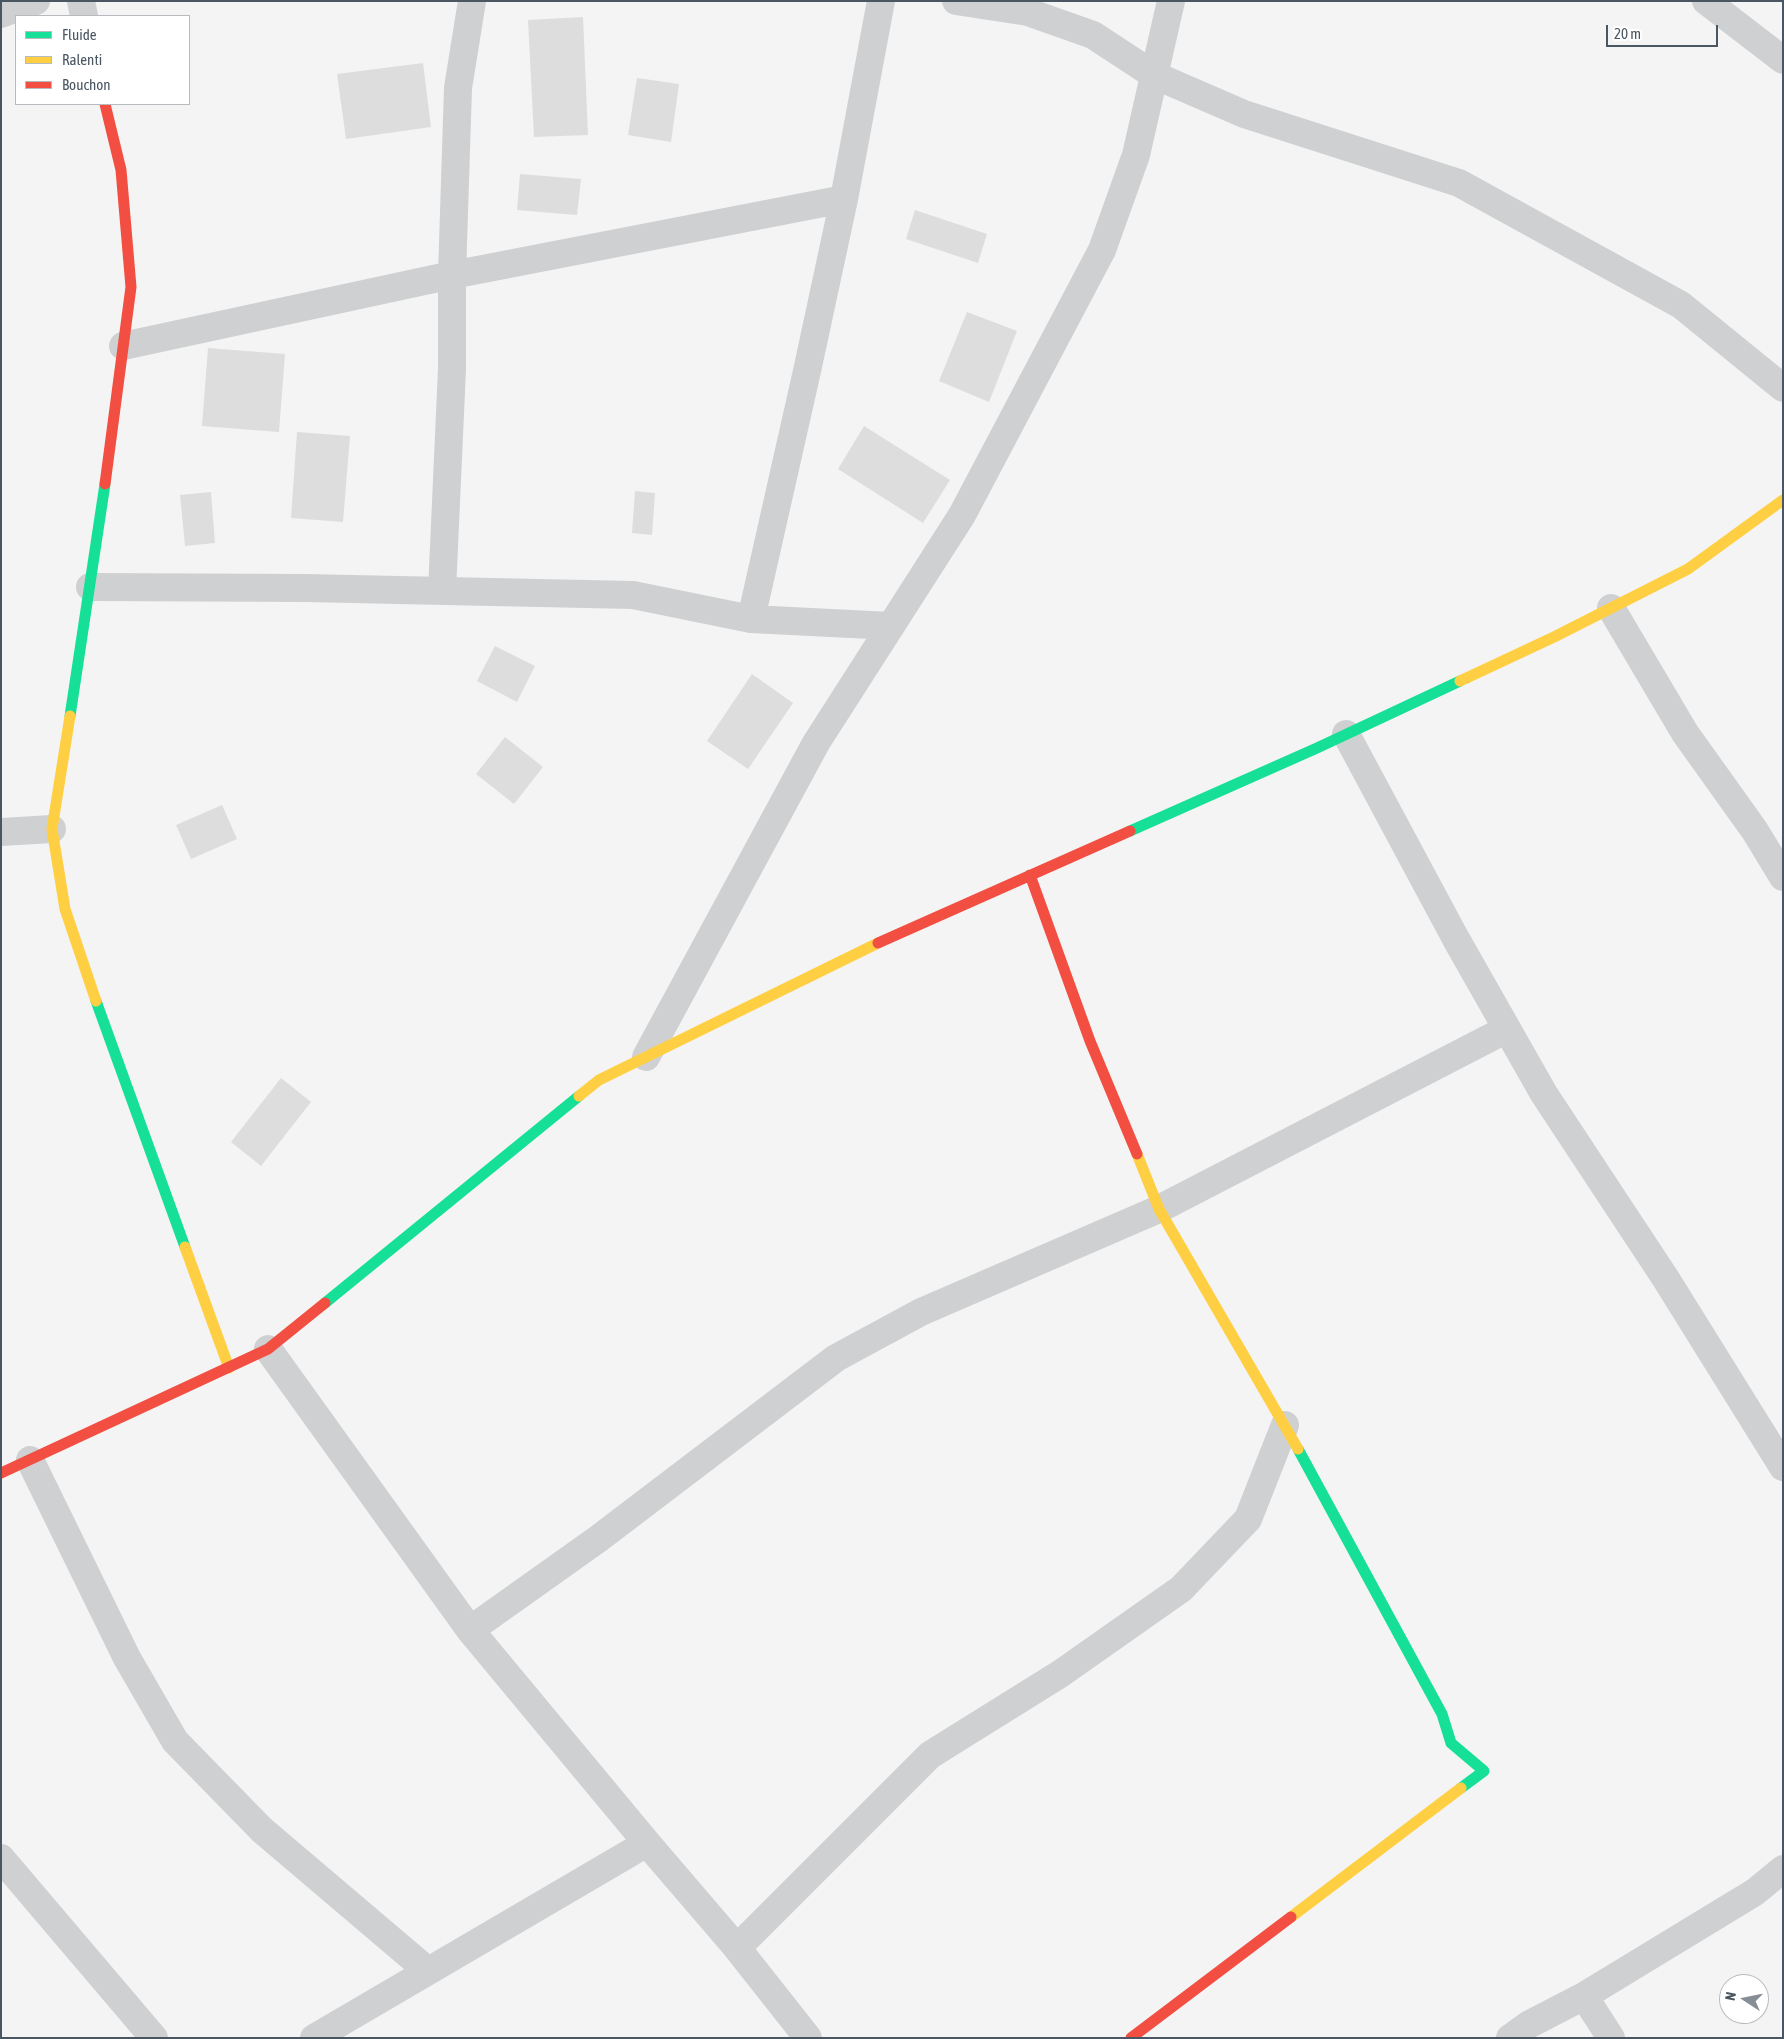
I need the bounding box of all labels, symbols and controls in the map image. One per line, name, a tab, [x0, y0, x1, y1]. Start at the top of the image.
legend	[15, 15, 190, 105]
scale bar	[1609, 15, 1722, 47]
text: 20 m	[1614, 25, 1641, 42]
text: Fluide	[62, 26, 97, 43]
text: Ralenti	[62, 51, 102, 68]
text: Bouchon	[62, 76, 111, 93]
north arrow	[1719, 1974, 1769, 2024]
text: N	[1722, 1991, 1739, 2002]

